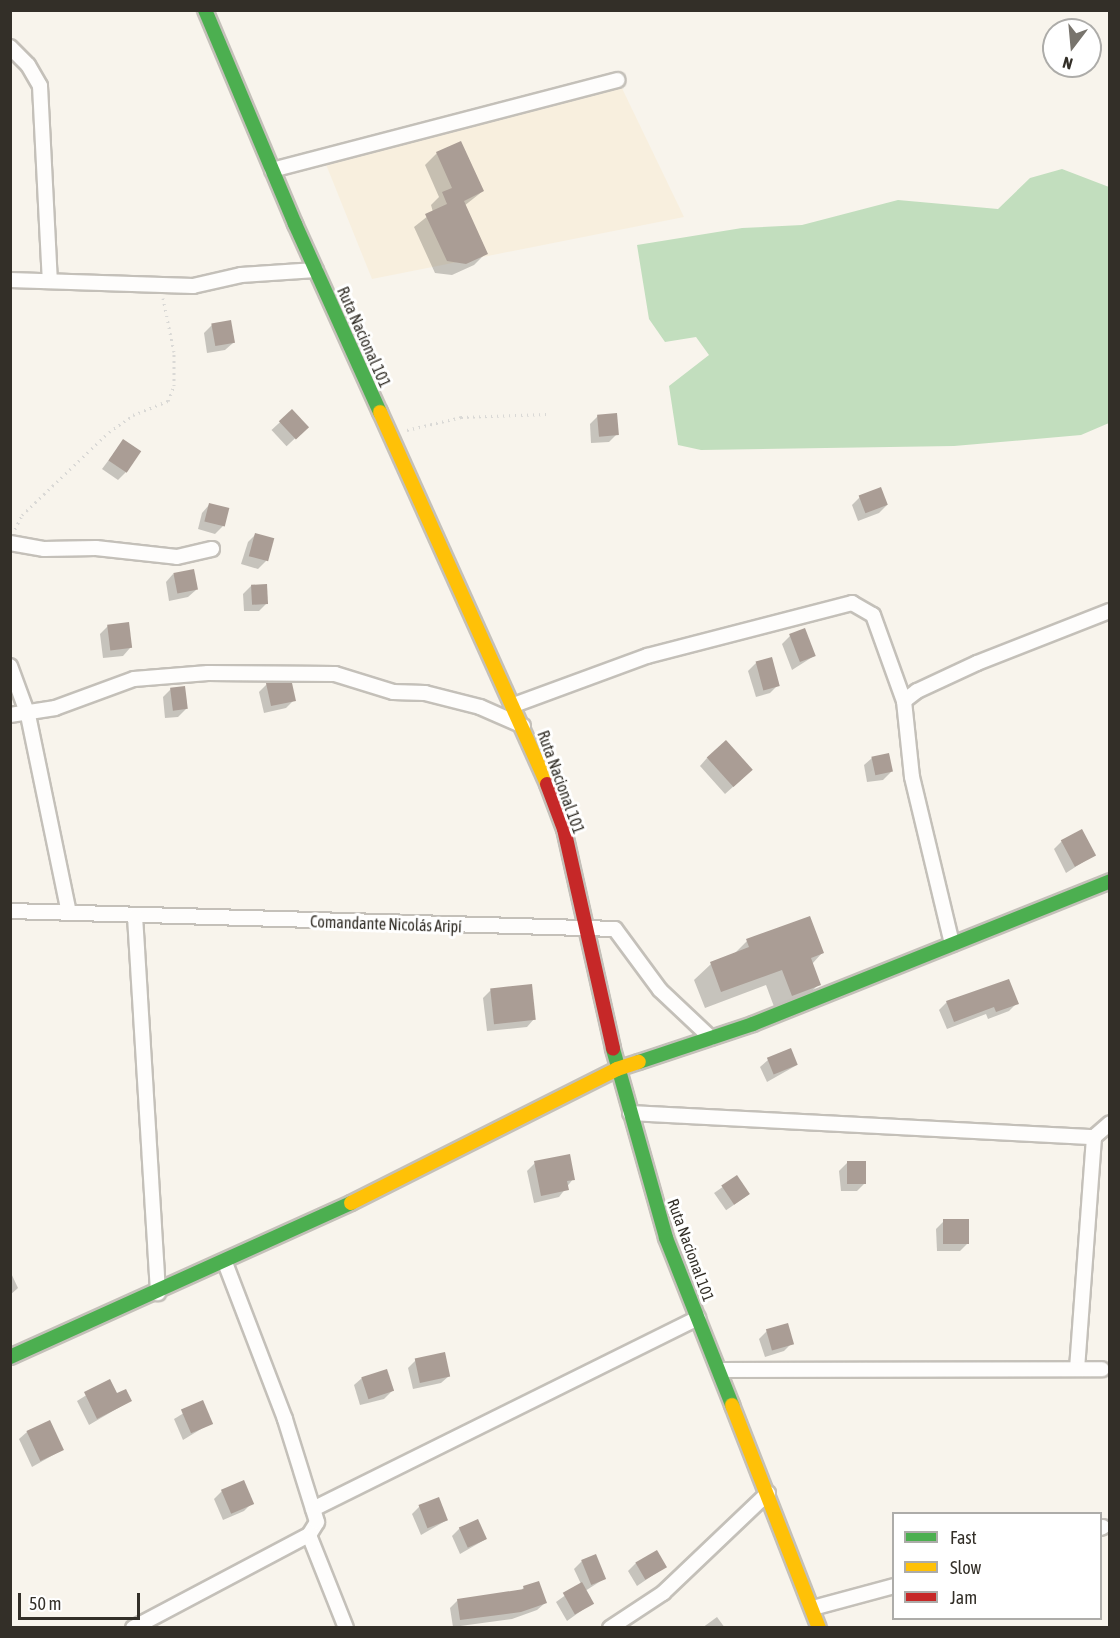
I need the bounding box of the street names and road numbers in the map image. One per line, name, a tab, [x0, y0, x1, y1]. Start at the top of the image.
street label: Ruta Nacional 101	[333, 284, 395, 390]
street label: Ruta Nacional 101	[533, 728, 589, 836]
street label: Comandante Nicolás Aripí	[310, 912, 462, 936]
street label: Ruta Nacional 101	[663, 1196, 719, 1304]

